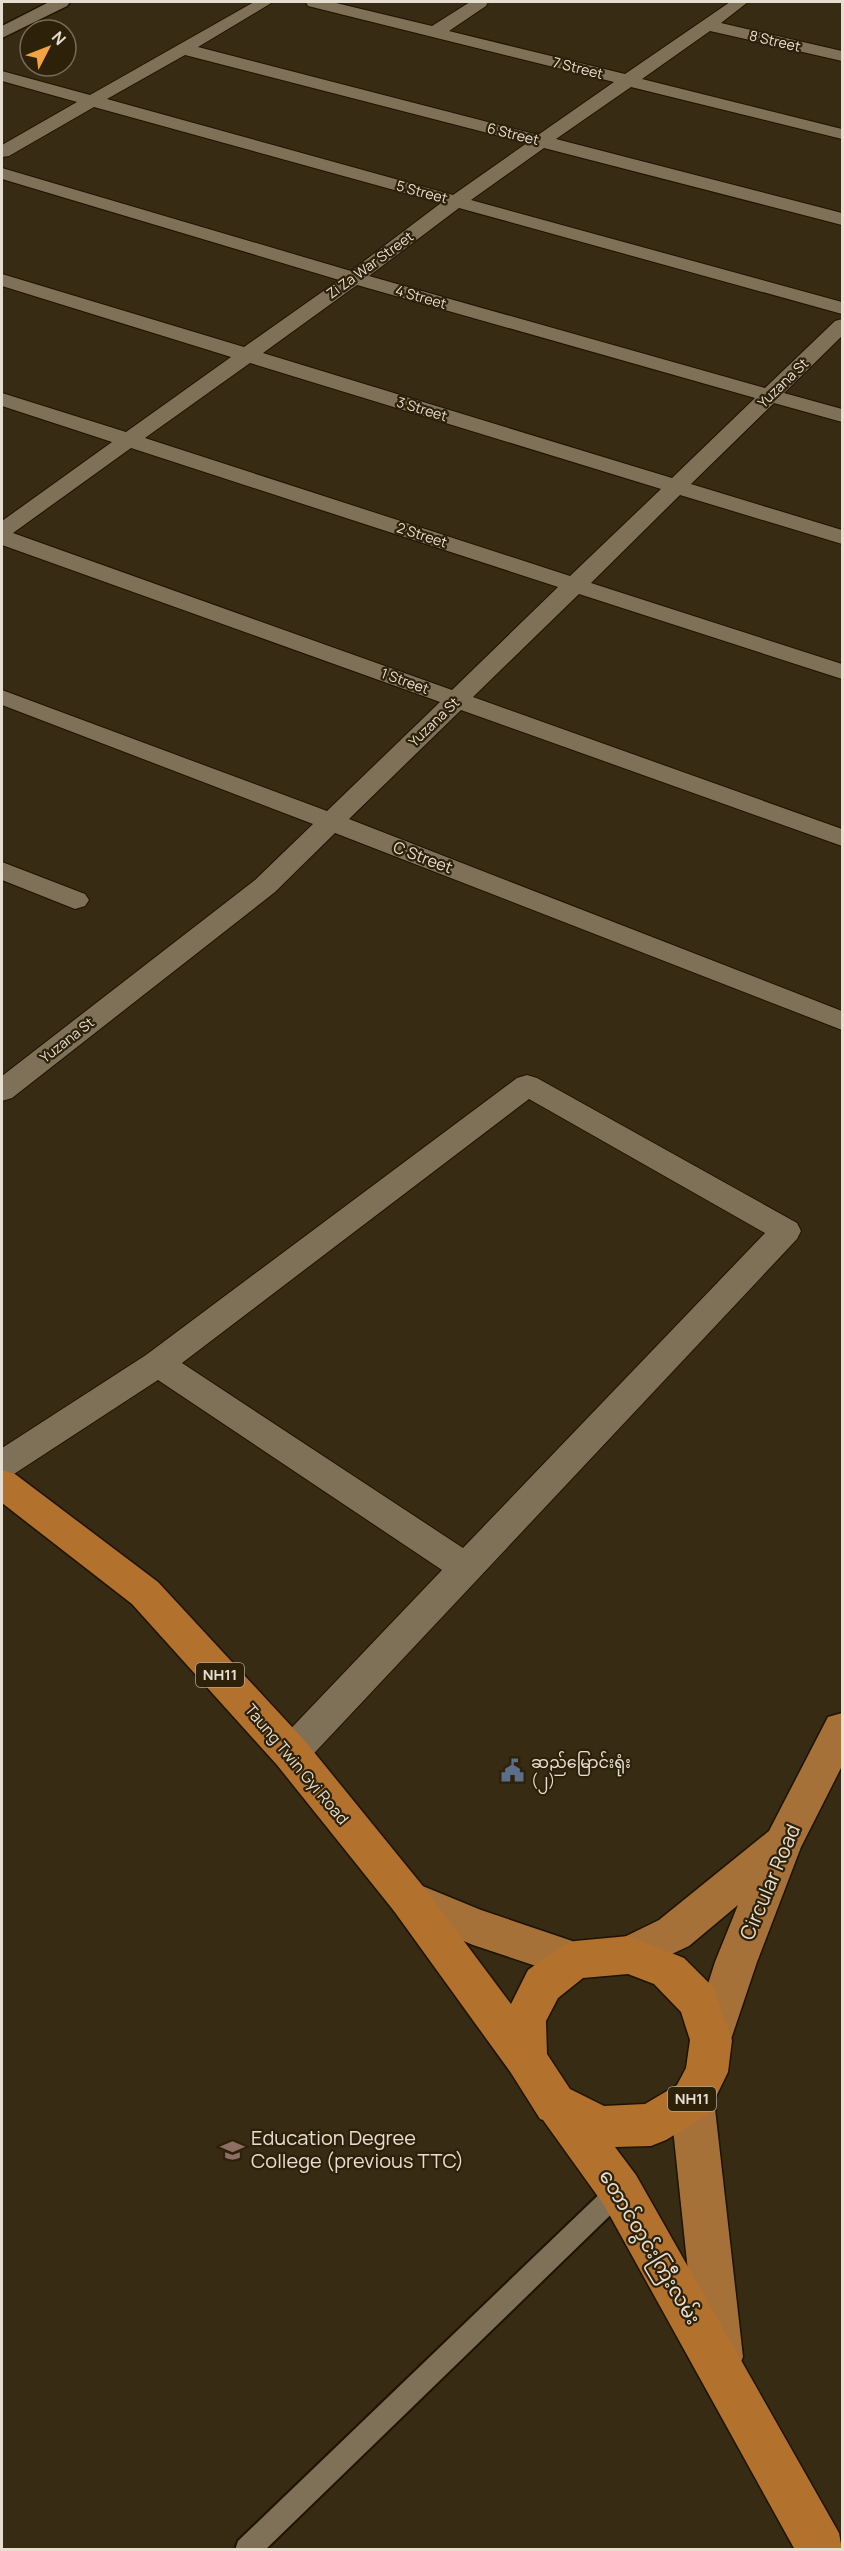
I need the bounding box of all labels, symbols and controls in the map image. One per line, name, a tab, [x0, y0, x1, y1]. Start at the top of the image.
north arrow	[18, 18, 78, 78]
street label: 8 Street	[748, 25, 803, 56]
text: N	[47, 26, 71, 50]
street label: 7 Street	[551, 52, 606, 83]
street label: 6 Street	[485, 118, 541, 149]
street label: 5 Street	[395, 176, 450, 208]
street label: Zi Za War Street	[322, 226, 417, 303]
street label: 4 Street	[393, 280, 449, 313]
street label: Yuzana St	[753, 354, 812, 412]
street label: 3 Street	[395, 392, 450, 425]
street label: 2 Street	[395, 517, 450, 552]
street label: 1 Street	[379, 663, 432, 698]
street label: Yuzana St	[404, 693, 463, 751]
street label: C Street	[390, 836, 456, 878]
street label: Yuzana St	[36, 1012, 98, 1067]
road number: NH11	[196, 1663, 244, 1687]
street label: Taung Twin Gyi Road	[240, 1699, 354, 1829]
place label: ဆည်မြောင်းရုံး (၂)	[531, 1751, 631, 1794]
public building icon: ဆည်မြောင်းရုံး (၂)	[500, 1758, 526, 1784]
street label: Circular Road	[733, 1820, 806, 1944]
road number: NH11	[668, 2087, 716, 2111]
place label: Education Degree College (previous TTC)	[251, 2124, 464, 2174]
school or university icon: Education Degree College (previous TTC)	[220, 2137, 246, 2163]
street label: တောင်တွင်းကြီးလမ်း	[591, 2164, 707, 2331]

